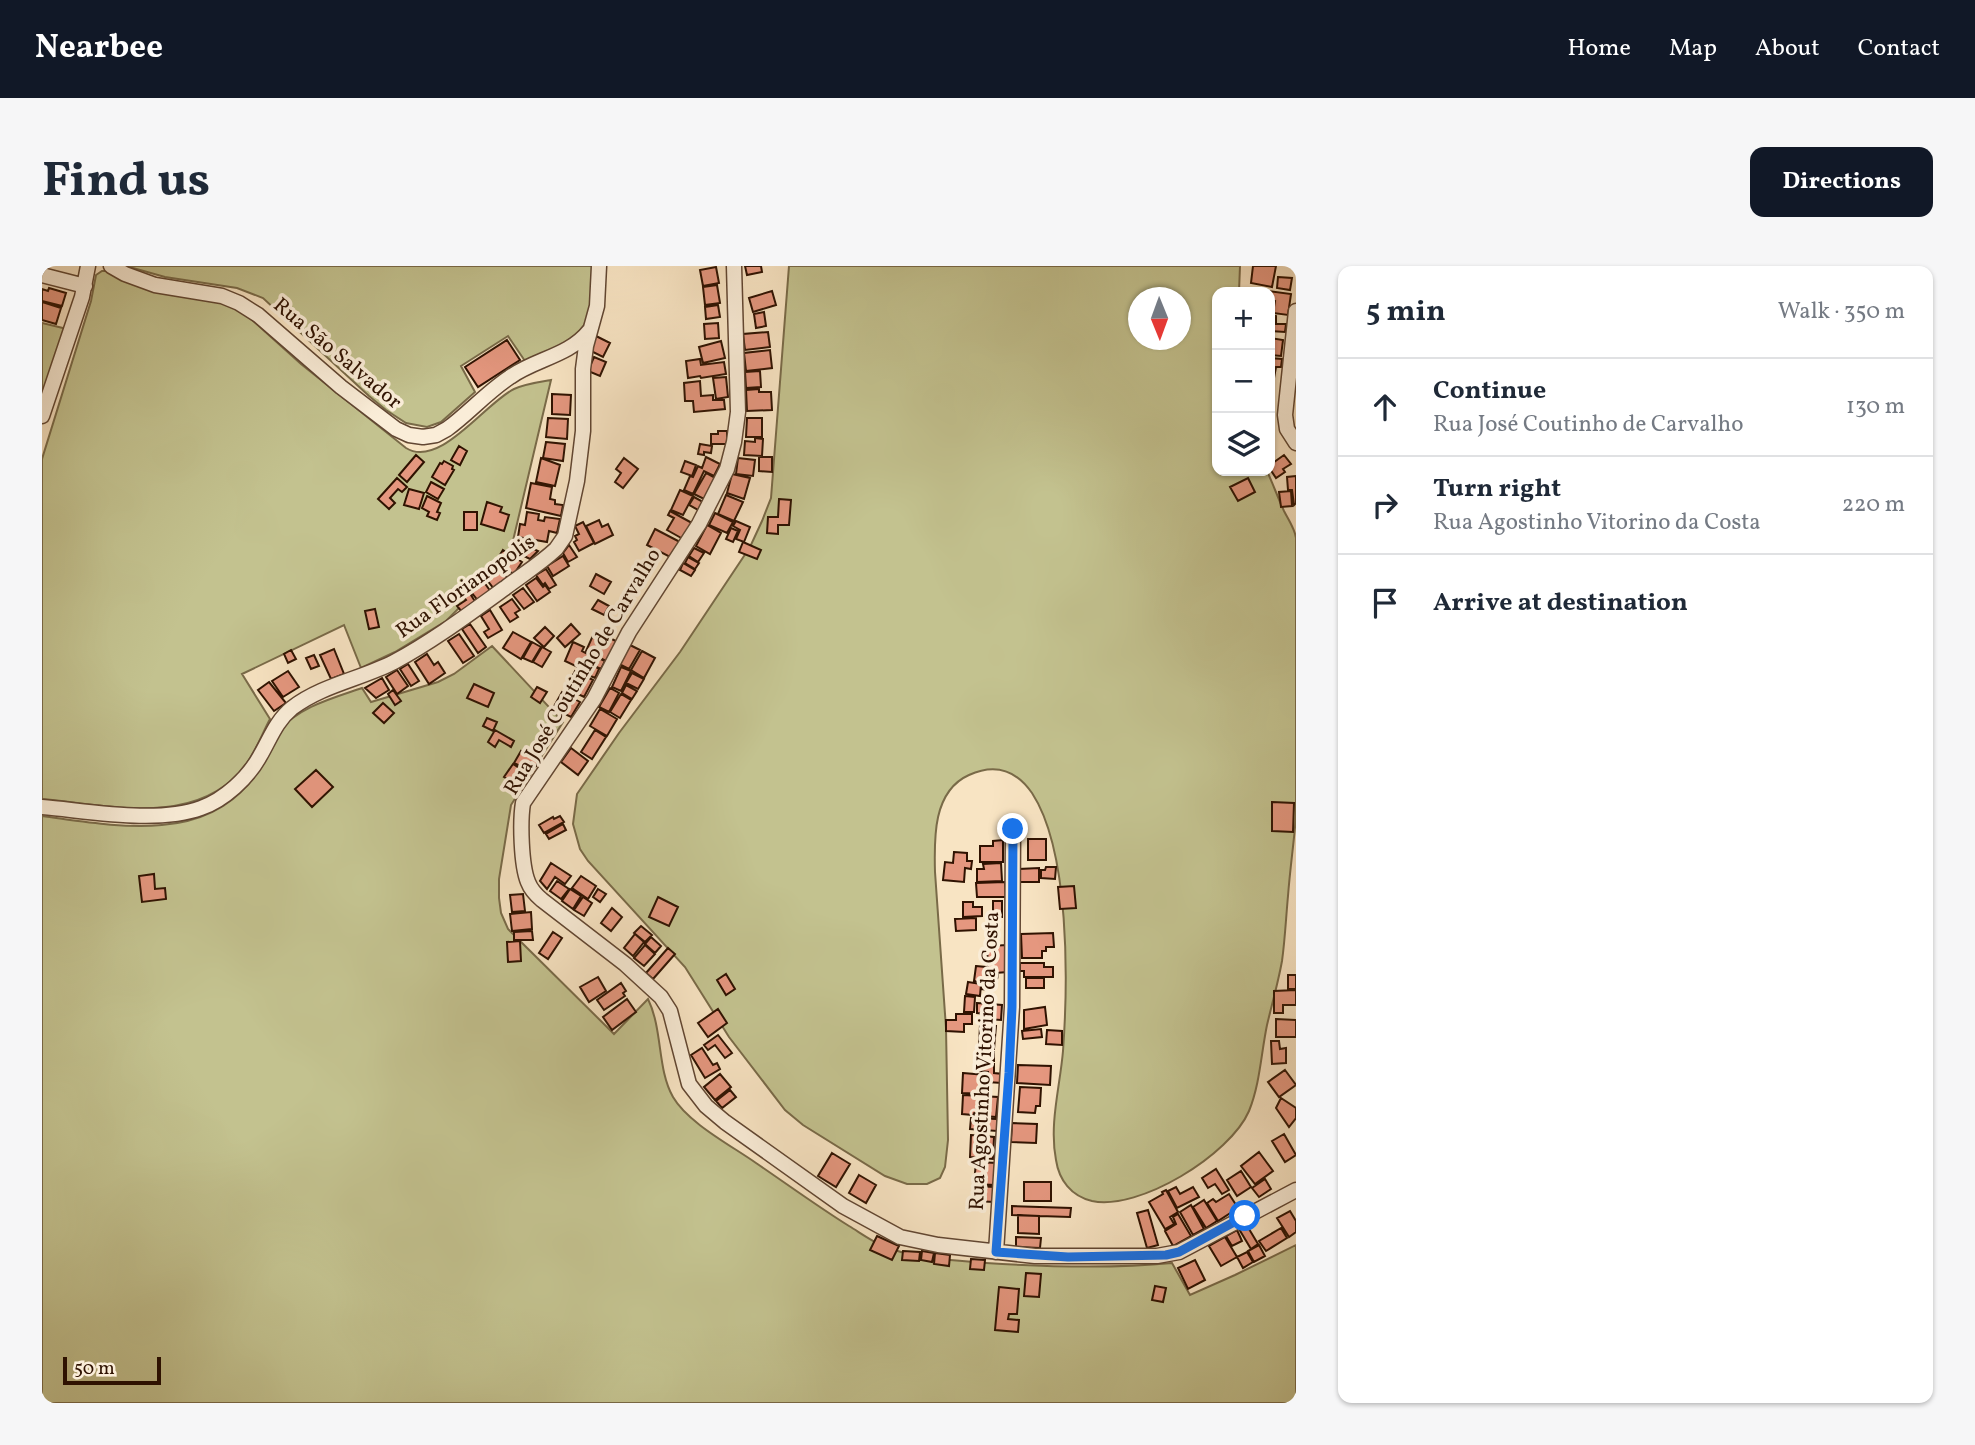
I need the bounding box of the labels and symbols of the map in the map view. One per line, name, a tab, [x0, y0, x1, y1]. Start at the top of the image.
north arrow	[1128, 287, 1191, 350]
street label: Rua São Salvador	[266, 291, 408, 417]
street label: Rua Florianopolis	[391, 528, 541, 646]
street label: Rua José Coutinho de Carvalho	[498, 543, 668, 801]
route end	[997, 813, 1028, 844]
street label: Rua Agostinho Vitorino da Costa	[963, 911, 1007, 1211]
route start	[1229, 1200, 1260, 1231]
scale bar	[63, 1354, 161, 1386]

